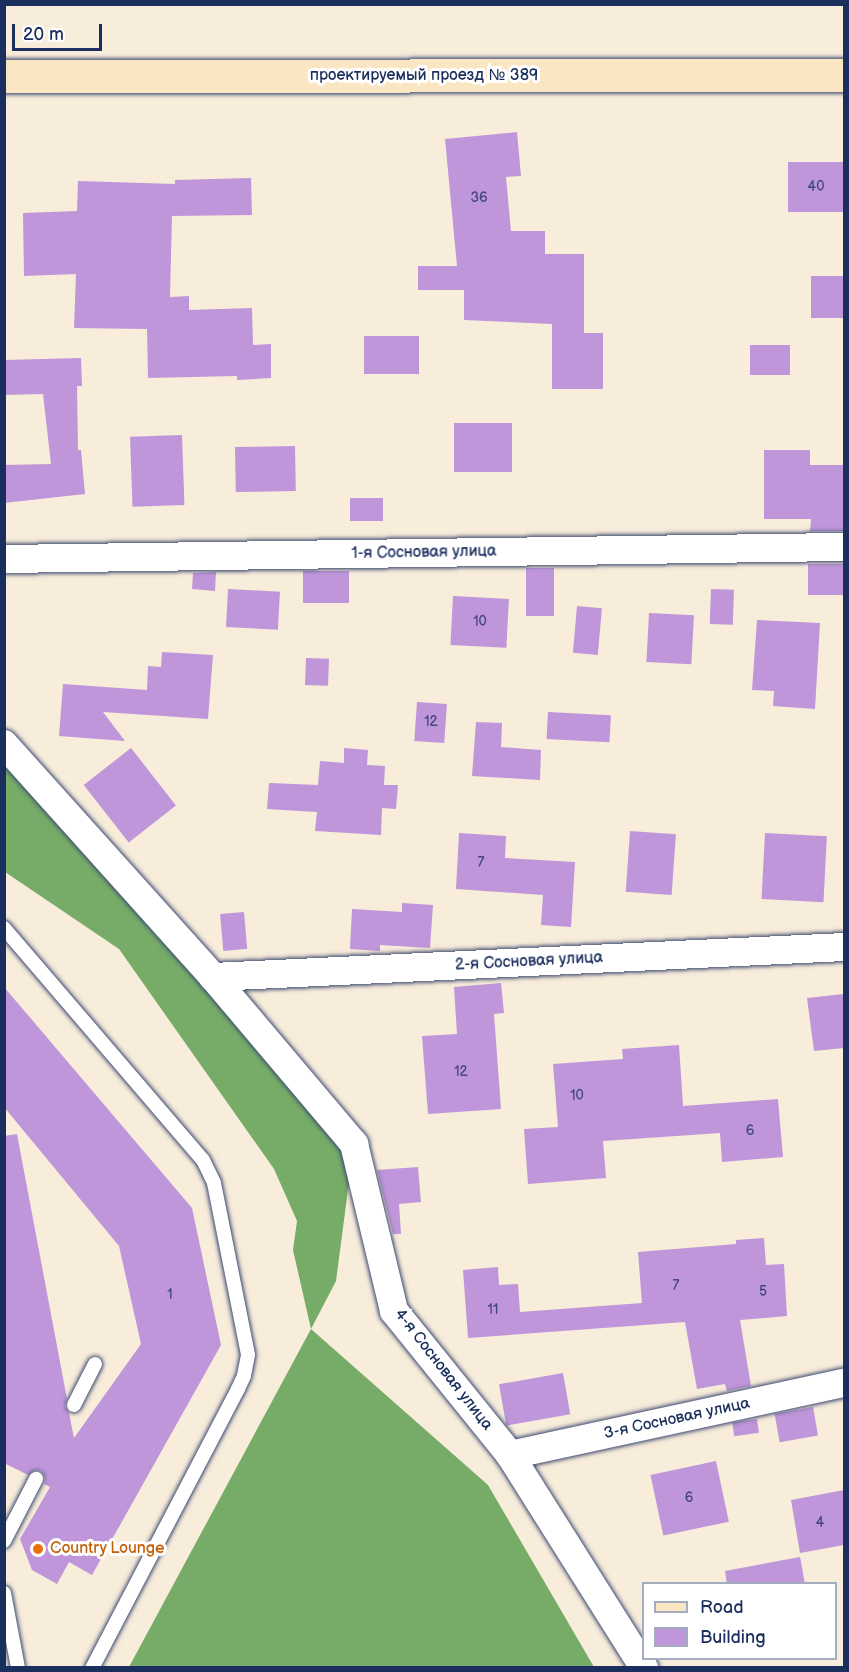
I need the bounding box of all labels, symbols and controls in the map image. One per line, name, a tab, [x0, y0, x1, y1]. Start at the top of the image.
scale bar	[15, 12, 105, 50]
text: 20 m	[23, 24, 64, 45]
street label: проектируемый проезд № 389	[310, 66, 538, 86]
house number: 40	[808, 179, 824, 195]
house number: 36	[470, 190, 488, 206]
street label: 1-я Сосновая улица	[351, 542, 497, 564]
house number: 10	[473, 614, 487, 630]
house number: 12	[424, 714, 438, 730]
house number: 7	[478, 855, 484, 871]
street label: 2-я Сосновая улица	[454, 949, 604, 975]
house number: 12	[454, 1064, 468, 1080]
house number: 10	[570, 1088, 584, 1104]
house number: 6	[746, 1123, 754, 1139]
house number: 7	[673, 1278, 679, 1294]
house number: 5	[759, 1284, 767, 1300]
house number: 1	[167, 1287, 173, 1303]
house number: 11	[488, 1302, 498, 1318]
street label: 4-я Сосновая улица	[390, 1306, 496, 1434]
street label: 3-я Сосновая улица	[602, 1394, 752, 1444]
house number: 6	[685, 1490, 693, 1506]
house number: 4	[816, 1515, 824, 1531]
place label: Country Lounge	[50, 1539, 166, 1559]
marker: Country Lounge	[31, 1542, 45, 1556]
legend	[642, 1582, 837, 1660]
text: Road	[700, 1597, 744, 1618]
text: Building	[700, 1627, 766, 1648]

